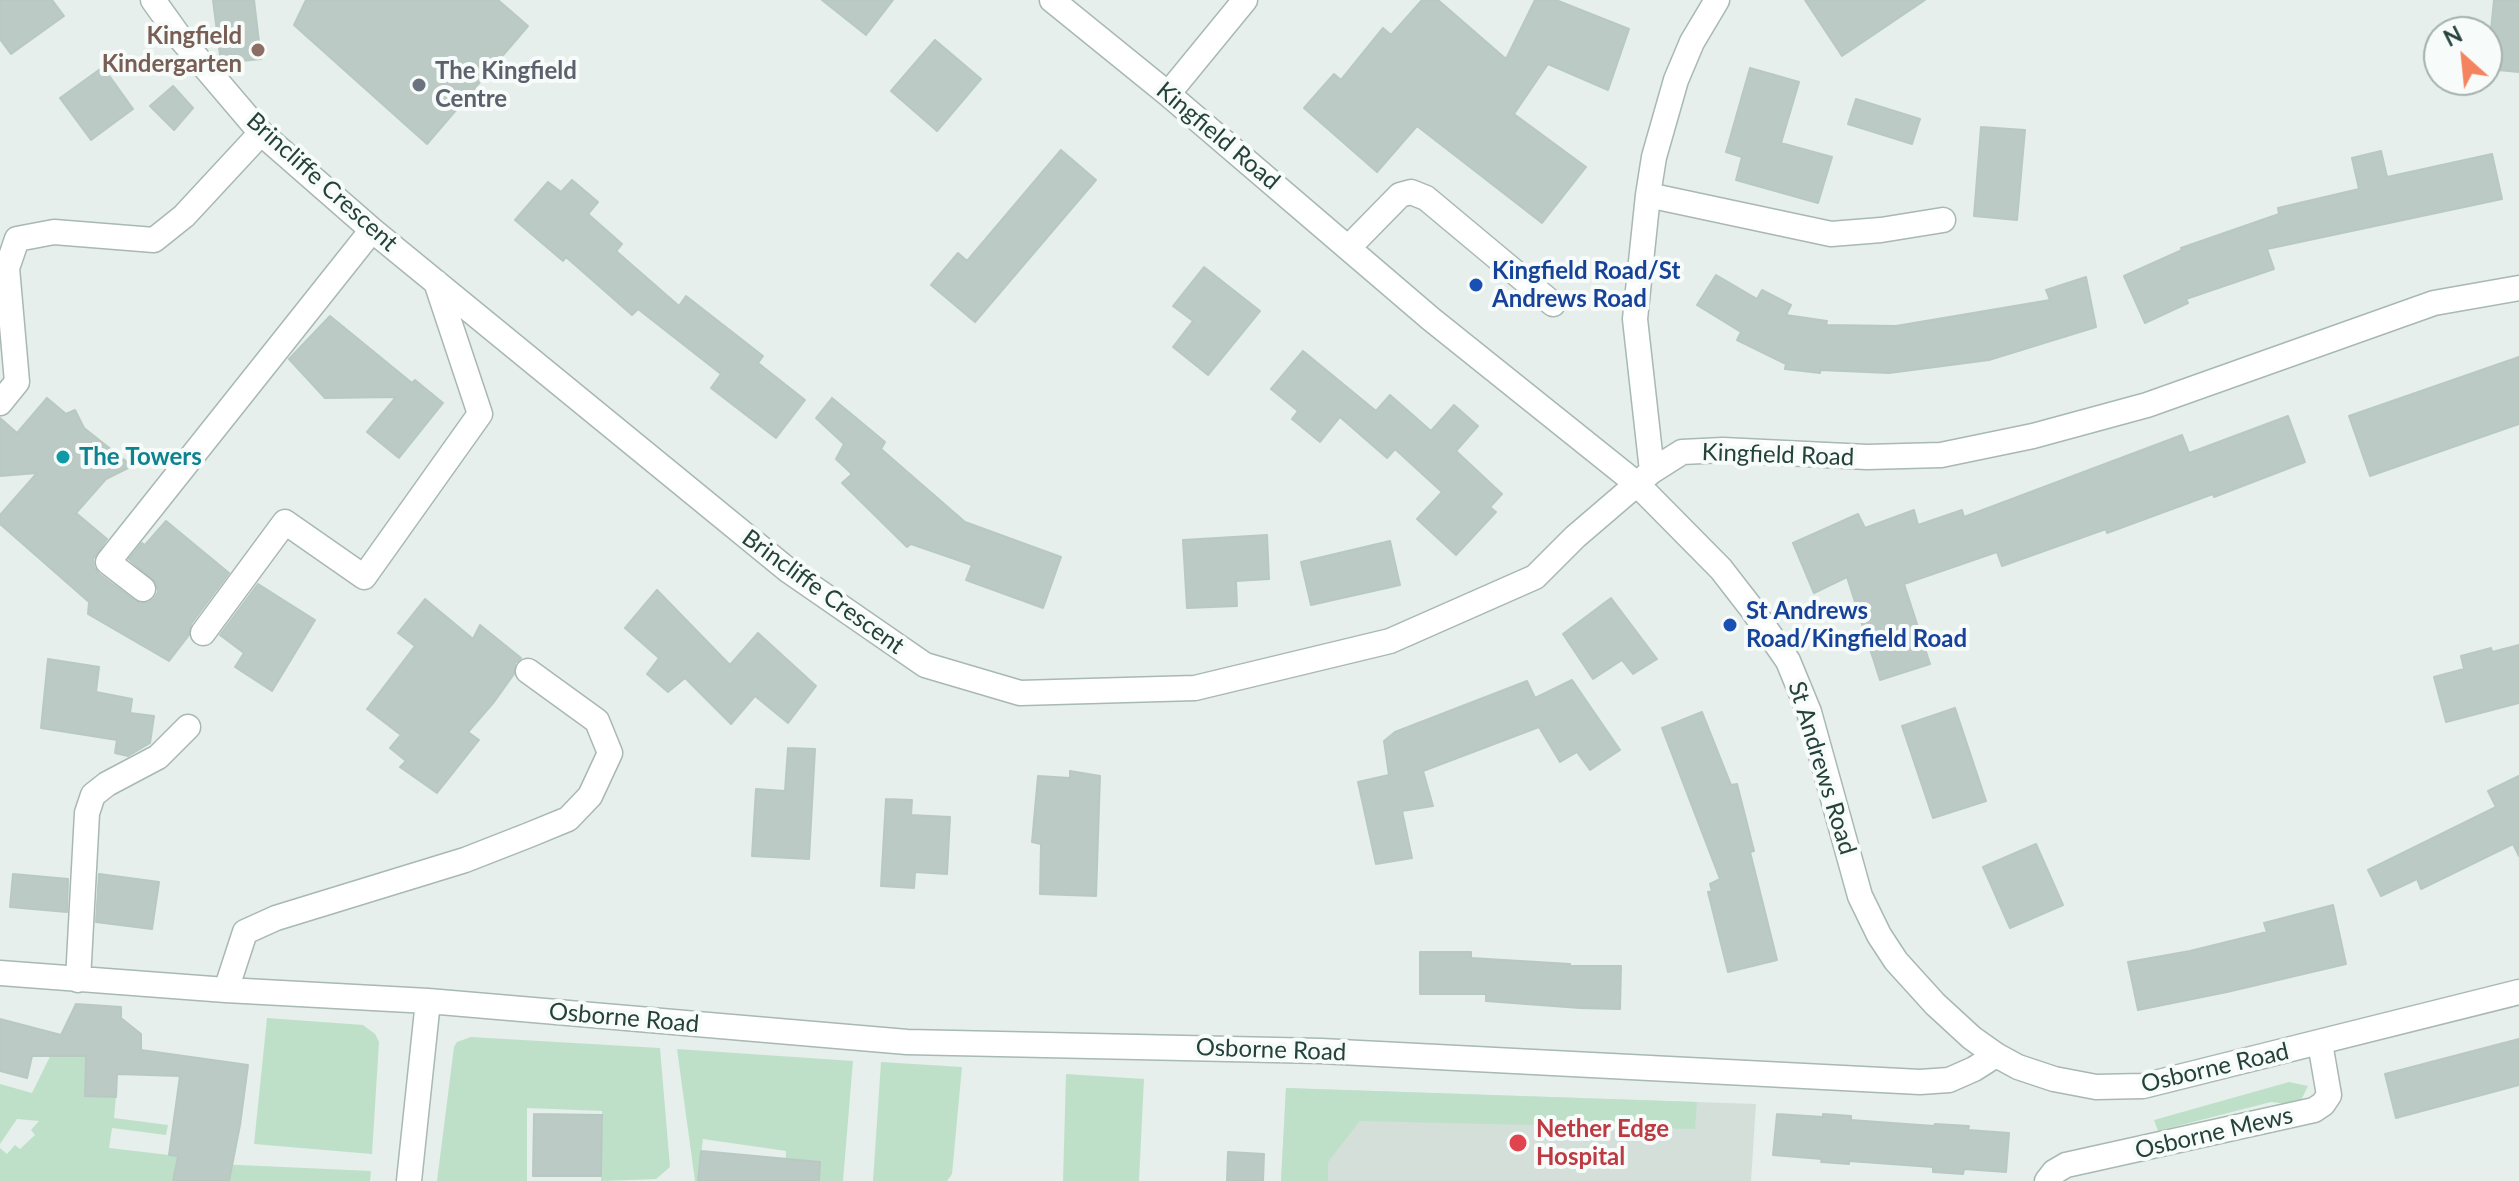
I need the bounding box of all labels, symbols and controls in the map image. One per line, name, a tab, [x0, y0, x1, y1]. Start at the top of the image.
north arrow	[2423, 16, 2503, 96]
text: N	[2439, 20, 2466, 52]
place label: Kingfield Kindergarten	[102, 22, 242, 78]
marker: Kingfield Kindergarten	[249, 41, 267, 59]
place label: The Kingfield Centre	[435, 57, 577, 113]
marker: The Kingfield Centre	[410, 76, 428, 94]
street label: Kingfield Road	[1150, 76, 1286, 196]
street label: Brincliffe Crescent	[240, 107, 404, 257]
place label: Kingfield Road/St Andrews Road	[1492, 257, 1680, 313]
marker: Kingfield Road/St Andrews Road	[1467, 276, 1485, 294]
street label: Kingfield Road	[1701, 438, 1855, 472]
place label: The Towers	[79, 443, 202, 471]
marker: The Towers	[54, 448, 72, 466]
street label: Brincliffe Crescent	[736, 524, 910, 660]
place label: St Andrews Road/Kingfield Road	[1746, 597, 1967, 653]
marker: St Andrews Road/Kingfield Road	[1721, 616, 1739, 634]
street label: St Andrews Road	[1782, 678, 1862, 858]
street label: Osborne Road	[548, 997, 700, 1039]
street label: Osborne Road	[1195, 1033, 1347, 1067]
street label: Osborne Road	[2138, 1037, 2292, 1099]
street label: Osborne Mews	[2132, 1101, 2296, 1165]
place label: Nether Edge Hospital	[1536, 1115, 1669, 1171]
marker: Nether Edge Hospital	[1507, 1132, 1529, 1154]

